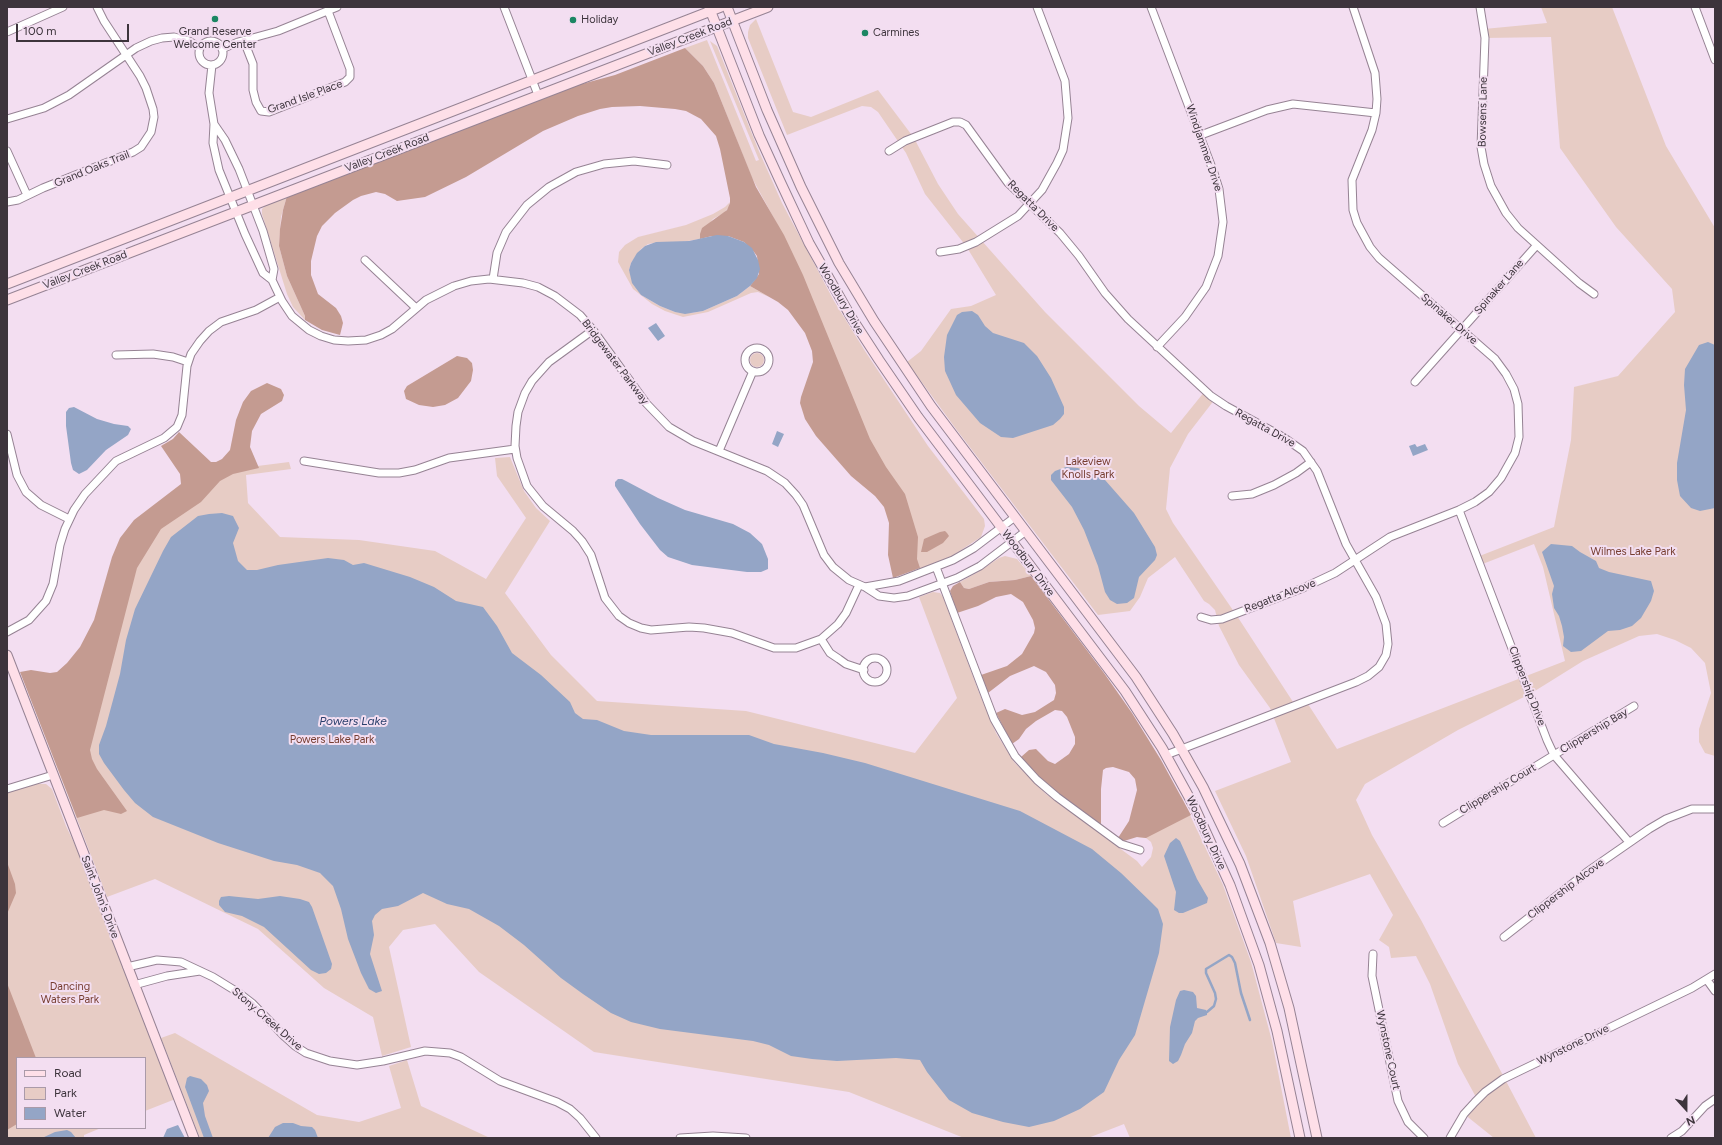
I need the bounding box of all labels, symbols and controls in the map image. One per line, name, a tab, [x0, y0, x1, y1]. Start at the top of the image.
place label: Holiday	[581, 13, 618, 27]
marker: Grand Reserve Welcome Center	[210, 14, 220, 24]
marker: Holiday	[568, 15, 578, 25]
street label: Valley Creek Road	[646, 15, 734, 59]
scale bar	[18, 16, 131, 42]
text: 100 m	[23, 24, 57, 38]
place label: Grand Reserve Welcome Center	[174, 25, 256, 51]
place label: Carmines	[873, 26, 919, 40]
marker: Carmines	[860, 28, 870, 38]
street label: Grand Isle Place	[266, 77, 344, 117]
street label: Bowsens Lane	[1476, 77, 1490, 147]
street label: Windjammer Drive	[1183, 103, 1225, 193]
street label: Valley Creek Road	[343, 131, 431, 175]
street label: Grand Oaks Trail	[52, 148, 132, 190]
street label: Regatta Drive	[1005, 178, 1061, 234]
street label: Valley Creek Road	[41, 248, 129, 292]
street label: Spinaker Lane	[1471, 257, 1527, 317]
street label: Woodbury Drive	[815, 261, 867, 337]
street label: Spinaker Drive	[1418, 291, 1480, 347]
street label: Bridgewater Parkway	[579, 317, 651, 407]
street label: Regatta Drive	[1232, 406, 1298, 450]
park label: Lakeview Knolls Park	[1062, 455, 1114, 481]
street label: Woodbury Drive	[999, 527, 1057, 599]
park label: Wilmes Lake Park	[1591, 545, 1675, 559]
street label: Regatta Alcove	[1243, 576, 1317, 616]
street label: Clippership Drive	[1506, 644, 1548, 728]
street label: Clippership Bay	[1558, 706, 1630, 756]
water label: Powers Lake	[319, 714, 387, 728]
park label: Powers Lake Park	[290, 733, 374, 747]
street label: Clippership Court	[1457, 761, 1539, 817]
street label: Woodbury Drive	[1183, 794, 1229, 872]
street label: Saint John's Drive	[78, 854, 122, 940]
street label: Clippership Alcove	[1525, 856, 1607, 922]
park label: Dancing Waters Park	[41, 980, 99, 1006]
street label: Stony Creek Drive	[229, 985, 305, 1053]
street label: Wynstone Court	[1373, 1009, 1403, 1091]
street label: Wynstone Drive	[1535, 1022, 1611, 1068]
legend	[16, 1057, 146, 1129]
text: Road	[54, 1066, 82, 1080]
text: Park	[54, 1086, 77, 1100]
north arrow	[1666, 1089, 1706, 1129]
text: Water	[54, 1106, 86, 1120]
text: N	[1684, 1113, 1697, 1128]

